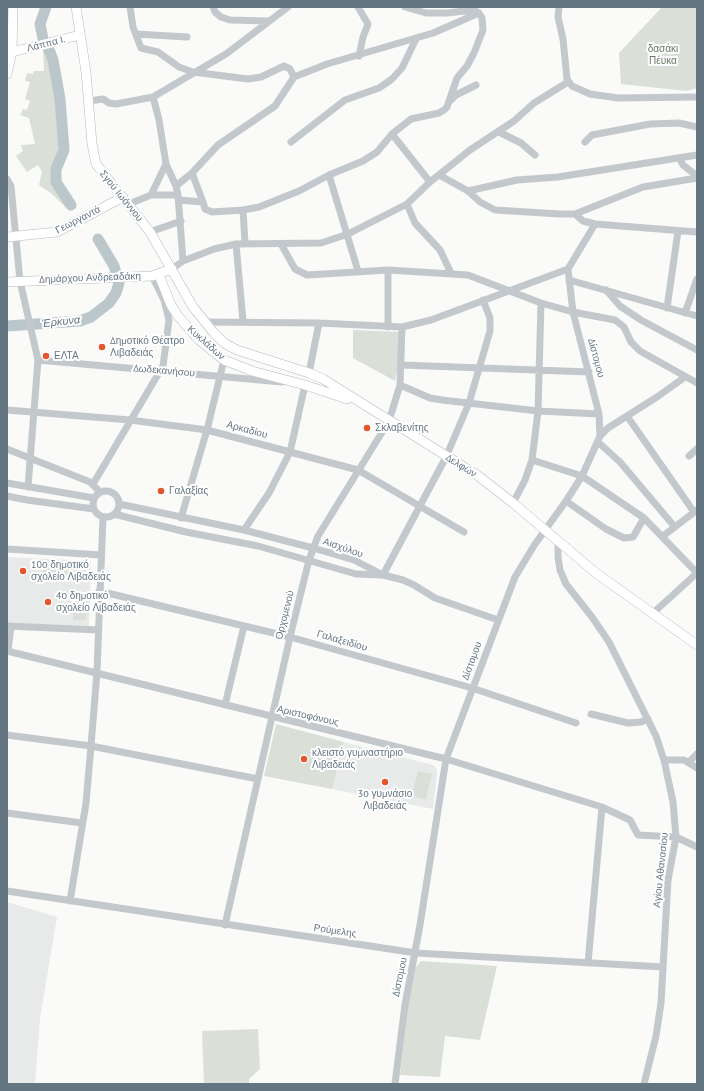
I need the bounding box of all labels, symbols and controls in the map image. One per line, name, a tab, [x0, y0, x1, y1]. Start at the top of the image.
street label: Λάππα Ι.	[26, 33, 66, 55]
park label: δασάκι Πέυκα	[648, 43, 678, 66]
street label: Σγού Ιωάννου	[97, 168, 145, 224]
street label: Γεωργαντά	[54, 204, 102, 236]
street label: Δημάρχου Ανδρεαδάκη	[39, 270, 141, 286]
water label: Έρκυνα	[41, 313, 81, 331]
street label: Κυκλάδων	[185, 323, 227, 363]
place label: Δημοτικό Θέατρο Λιβαδειάς	[110, 335, 185, 358]
street label: Δίστομου	[585, 337, 607, 379]
marker: Δημοτικό Θέατρο Λιβαδειάς	[97, 342, 107, 352]
place label: ΕΛΤΑ	[54, 350, 79, 362]
marker: ΕΛΤΑ	[41, 351, 51, 361]
street label: Δωδεκανήσου	[133, 362, 195, 380]
street label: Αρκαδίου	[225, 419, 269, 441]
place label: Σκλαβενίτης	[375, 422, 429, 434]
marker: Σκλαβενίτης	[362, 423, 372, 433]
street label: Δελφών	[443, 452, 479, 480]
place label: Γαλαξίας	[169, 485, 208, 497]
marker: Γαλαξίας	[156, 486, 166, 496]
street label: Αισχύλου	[321, 536, 365, 560]
place label: 10ο δημοτικό σχολείο Λιβαδειάς	[31, 559, 111, 582]
marker: 10ο δημοτικό σχολείο Λιβαδειάς	[18, 566, 28, 576]
street label: Ορχομενού	[273, 589, 297, 641]
place label: 4ο δημοτικό σχολείο Λιβαδειάς	[56, 590, 136, 614]
marker: 4ο δημοτικό σχολείο Λιβαδειάς	[43, 597, 53, 607]
street label: Γαλαξειδίου	[315, 628, 369, 654]
street label: Δίστομου	[460, 640, 484, 682]
street label: Αριστοφάνους	[276, 703, 340, 729]
place label: κλειστό γυμναστήριο Λιβαδειάς	[312, 747, 403, 770]
marker: κλειστό γυμναστήριο Λιβαδειάς	[299, 754, 309, 764]
marker: 3ο γυμνάσιο Λιβαδειάς	[380, 777, 390, 787]
place label: 3ο γυμνάσιο Λιβαδειάς	[358, 788, 412, 812]
street label: Αγίου Αθανασίου	[651, 832, 671, 908]
street label: Ρούμελης	[313, 922, 357, 940]
street label: Δίστομου	[390, 956, 410, 998]

